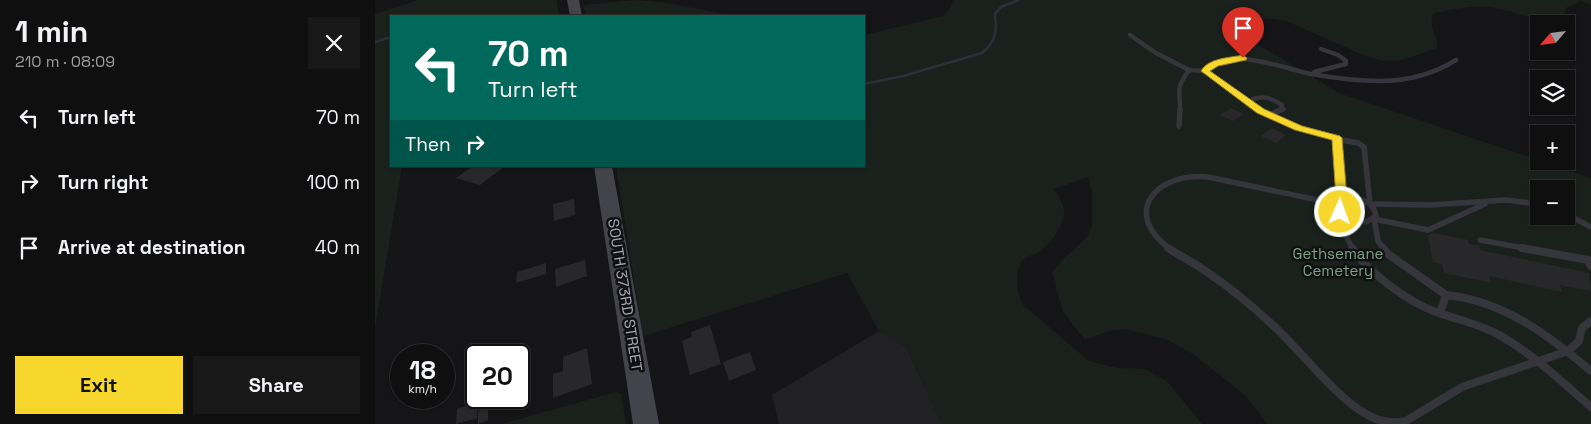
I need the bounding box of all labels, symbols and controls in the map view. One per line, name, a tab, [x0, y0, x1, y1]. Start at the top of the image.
pin	[1222, 7, 1264, 58]
text: 1 min	[15, 12, 88, 51]
icon: arrive	[1229, 14, 1257, 42]
north arrow	[1530, 15, 1575, 60]
map controls	[1530, 15, 1575, 225]
button: close	[308, 17, 360, 69]
text: 70 m	[488, 32, 569, 76]
icon: left	[405, 35, 470, 100]
text: 210 m · 08:09	[15, 51, 115, 72]
button: layers	[1530, 70, 1575, 115]
text: Turn left	[488, 75, 578, 103]
icon: left	[15, 104, 43, 132]
text: Turn left	[58, 105, 136, 130]
text: 70 m	[316, 105, 360, 130]
button: +	[1530, 125, 1575, 170]
icon: right	[461, 130, 489, 158]
text: Then	[405, 132, 451, 157]
icon: right	[15, 169, 43, 197]
text: Turn right	[58, 170, 148, 195]
text: 100 m	[306, 170, 360, 195]
button: −	[1530, 180, 1575, 225]
position arrow	[1313, 185, 1365, 237]
street label: SOUTH 373RD STREET	[604, 217, 647, 373]
icon: arrive	[15, 234, 43, 262]
text: Arrive at destination	[58, 235, 246, 260]
text: 40 m	[315, 235, 360, 260]
park label: Gethsemane Cemetery	[1293, 244, 1384, 280]
speed limit sign: 20	[465, 344, 530, 409]
text: 18	[409, 354, 436, 386]
button: Exit	[15, 356, 183, 414]
button: Share	[193, 356, 360, 414]
text: km/h	[408, 381, 437, 397]

